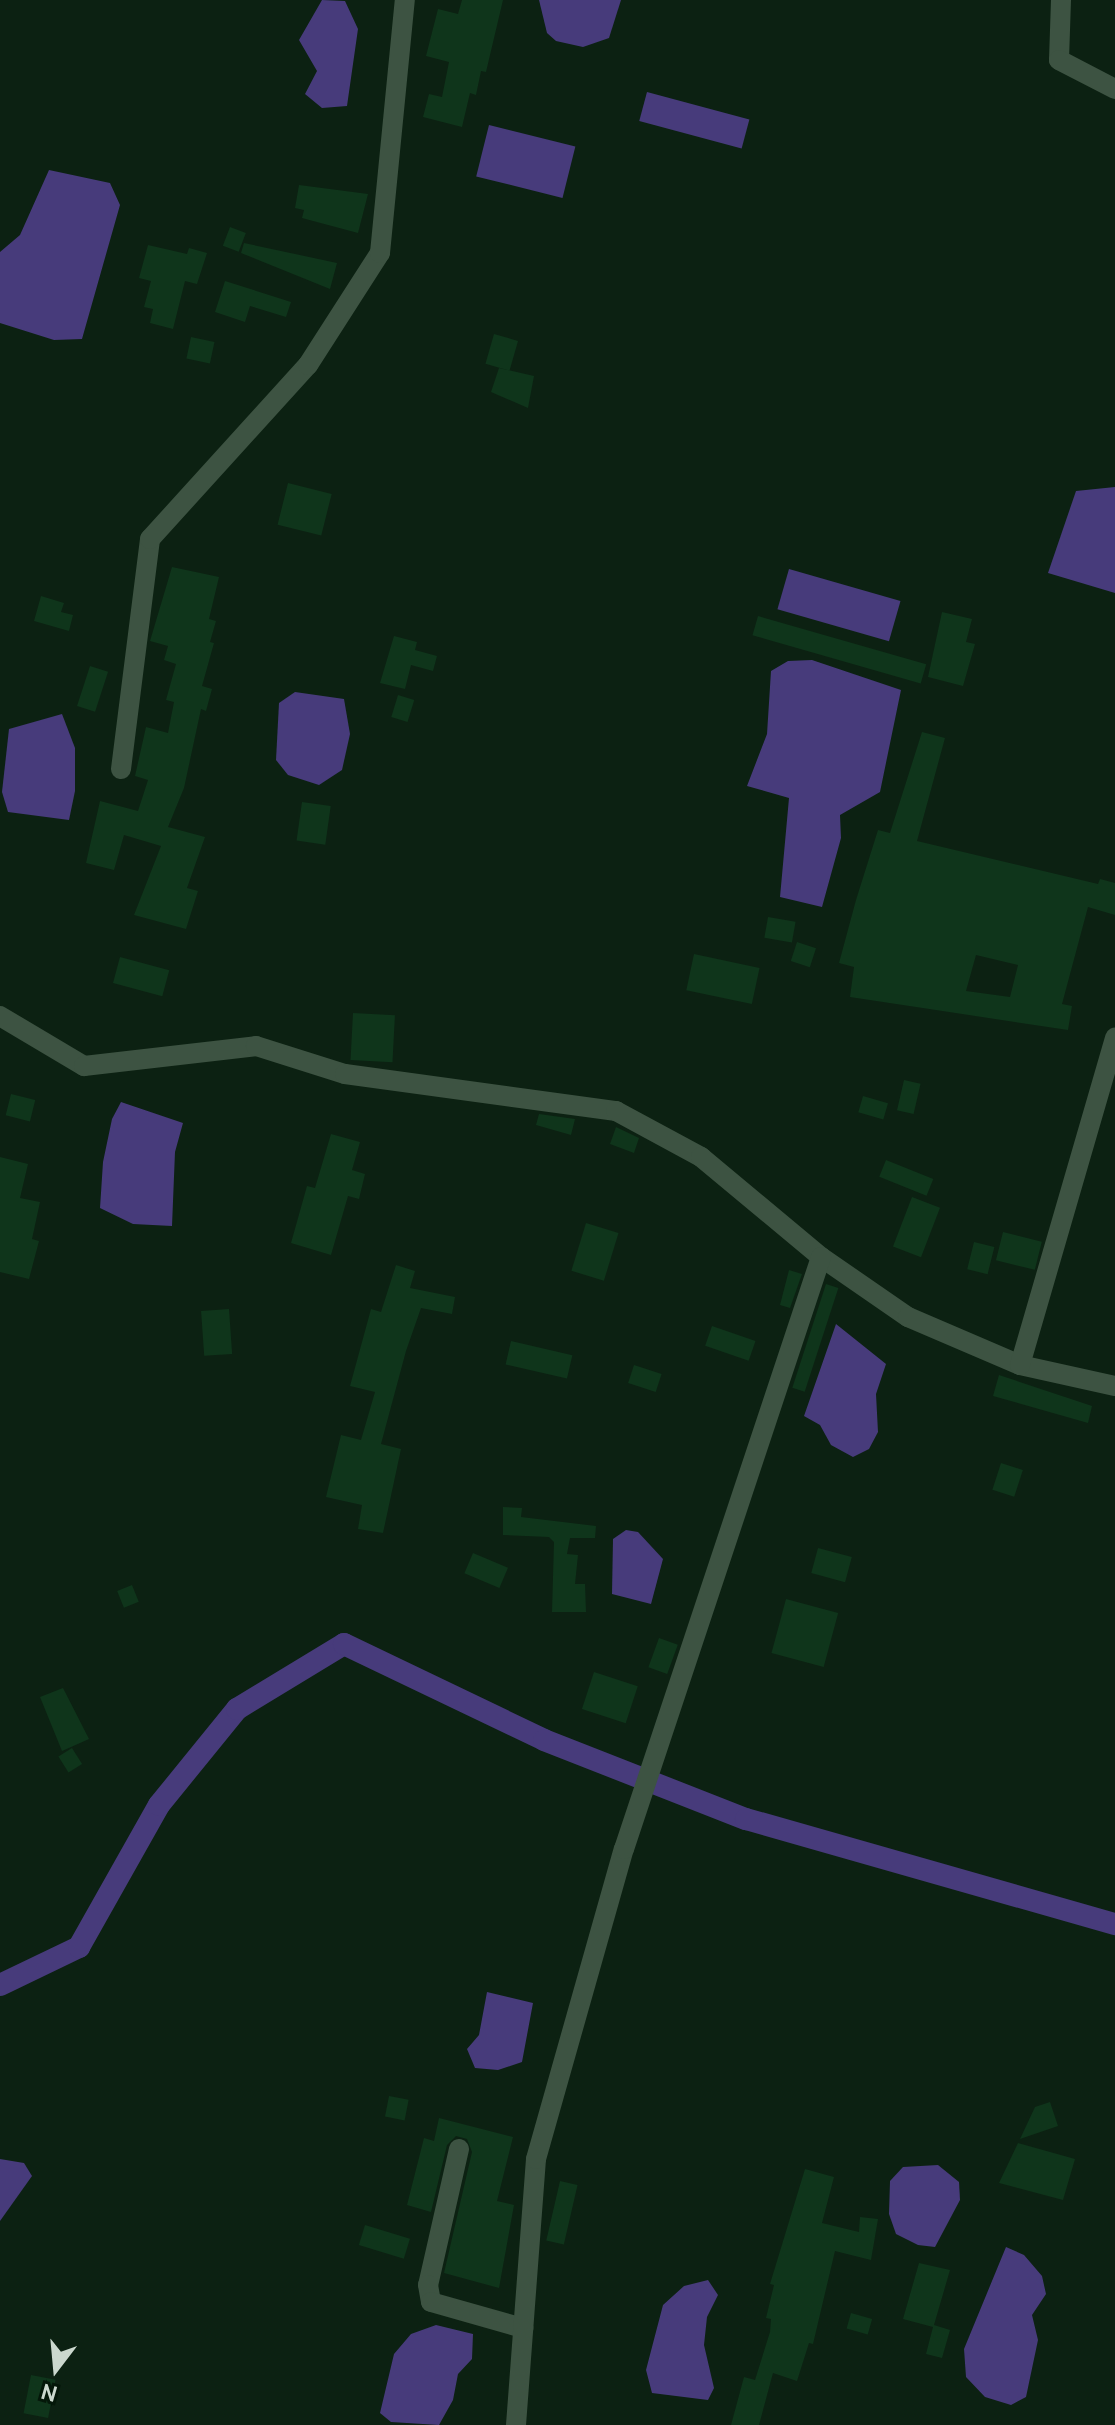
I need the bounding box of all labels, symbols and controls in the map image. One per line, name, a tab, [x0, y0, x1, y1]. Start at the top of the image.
north arrow	[16, 2329, 96, 2409]
text: N	[38, 2377, 60, 2408]

